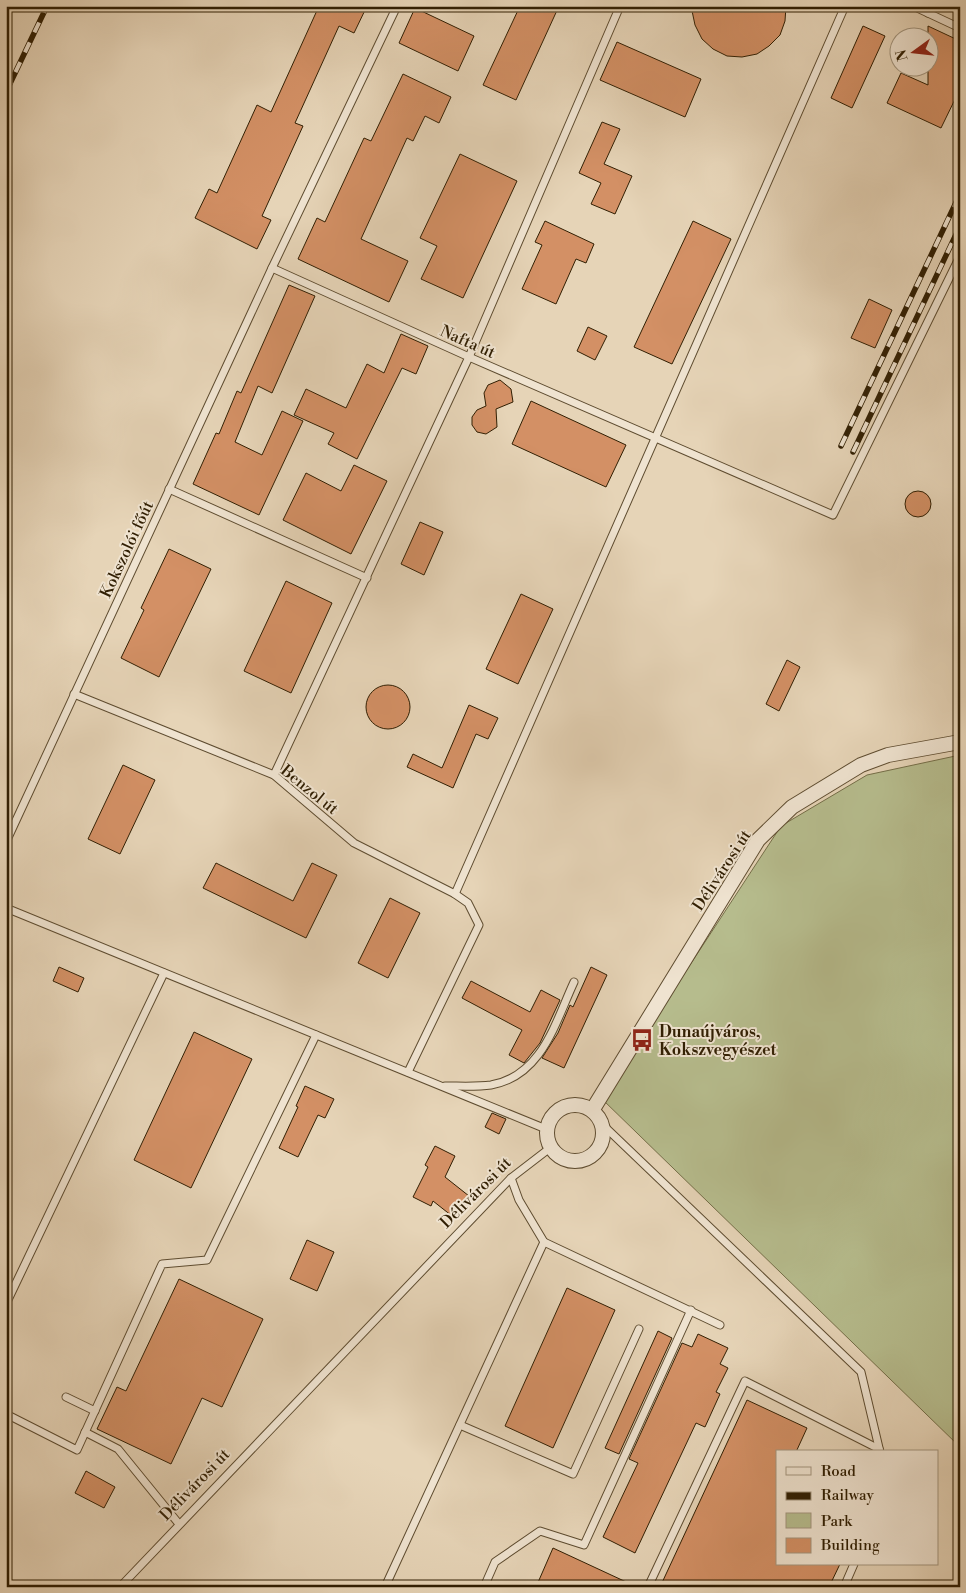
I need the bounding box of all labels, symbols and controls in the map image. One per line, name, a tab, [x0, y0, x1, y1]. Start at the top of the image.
north arrow	[888, 28, 938, 78]
text: N	[892, 47, 913, 63]
street label: Nafta út	[437, 321, 499, 363]
street label: Kokszolói főút	[96, 497, 158, 601]
street label: Benzol út	[276, 760, 342, 819]
street label: Délivárosi út	[688, 826, 756, 915]
place label: Dunaújváros, Kokszvegyészet	[659, 1022, 777, 1060]
bus stop icon: Dunaújváros, Kokszvegyészet	[629, 1027, 655, 1053]
street label: Délivárosi út	[436, 1153, 516, 1233]
street label: Délivárosi út	[155, 1444, 234, 1525]
legend	[776, 1450, 938, 1566]
text: Road	[821, 1462, 856, 1481]
text: Railway	[821, 1486, 875, 1505]
text: Park	[821, 1512, 853, 1531]
text: Building	[820, 1536, 880, 1555]

